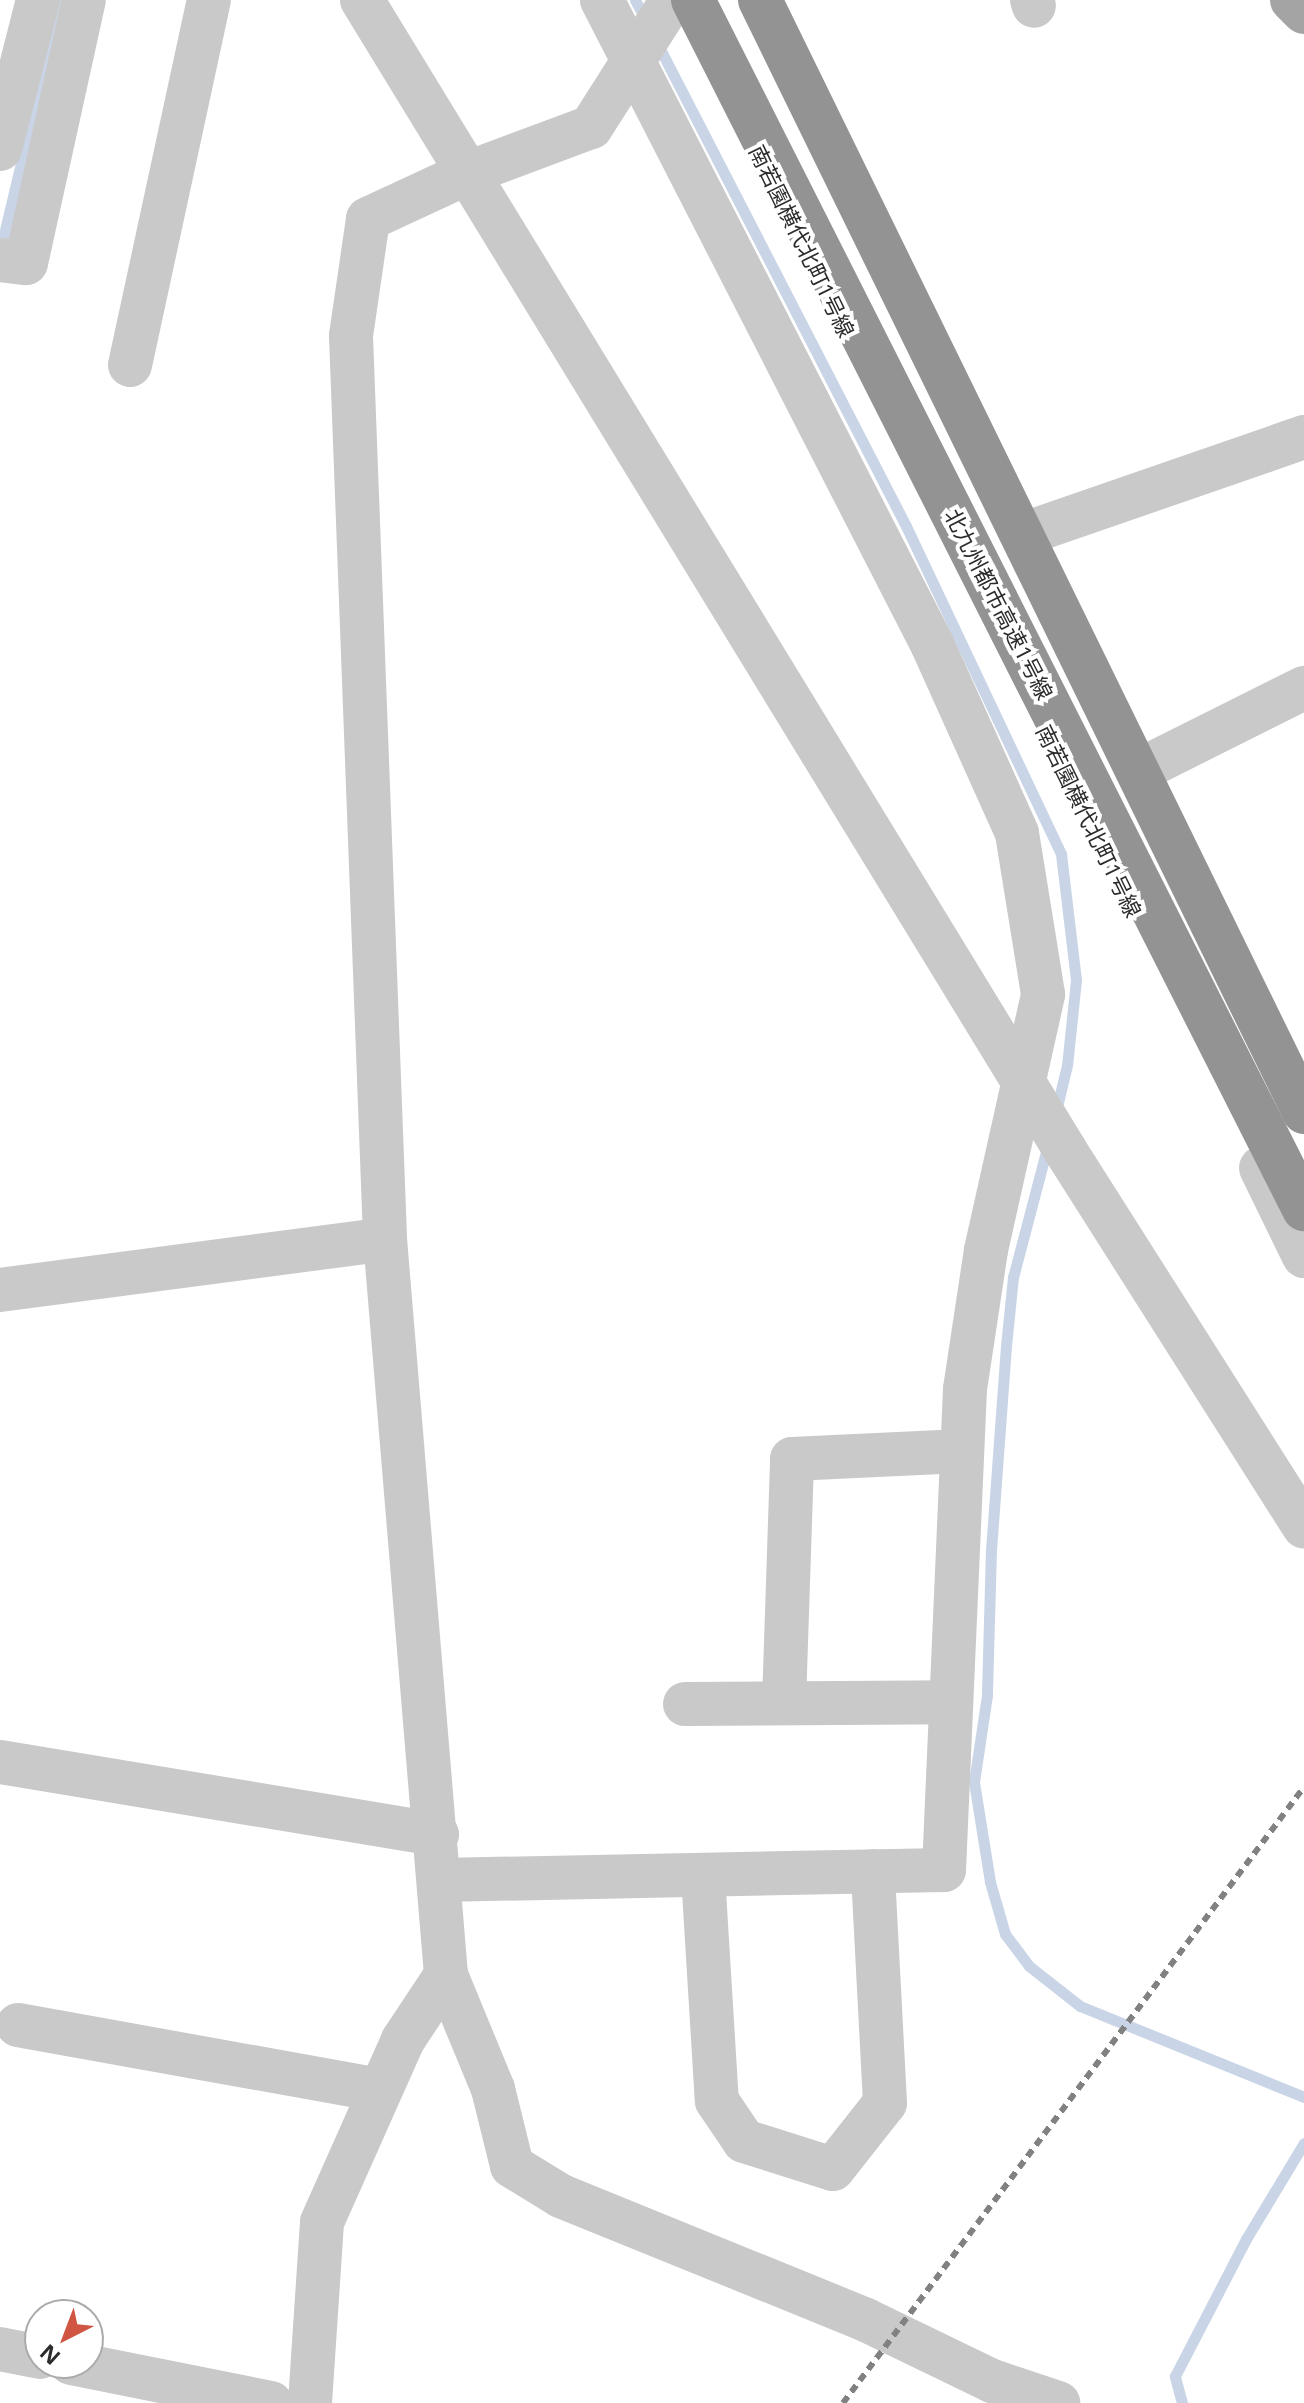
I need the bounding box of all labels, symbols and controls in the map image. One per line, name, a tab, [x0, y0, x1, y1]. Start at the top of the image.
street label: 南若園横代北町1号線	[744, 141, 860, 341]
street label: 北九州都市高速1号線	[939, 504, 1059, 704]
street label: 南若園横代北町1号線	[1031, 721, 1147, 921]
north arrow	[24, 2299, 104, 2379]
text: N	[33, 2338, 66, 2372]

